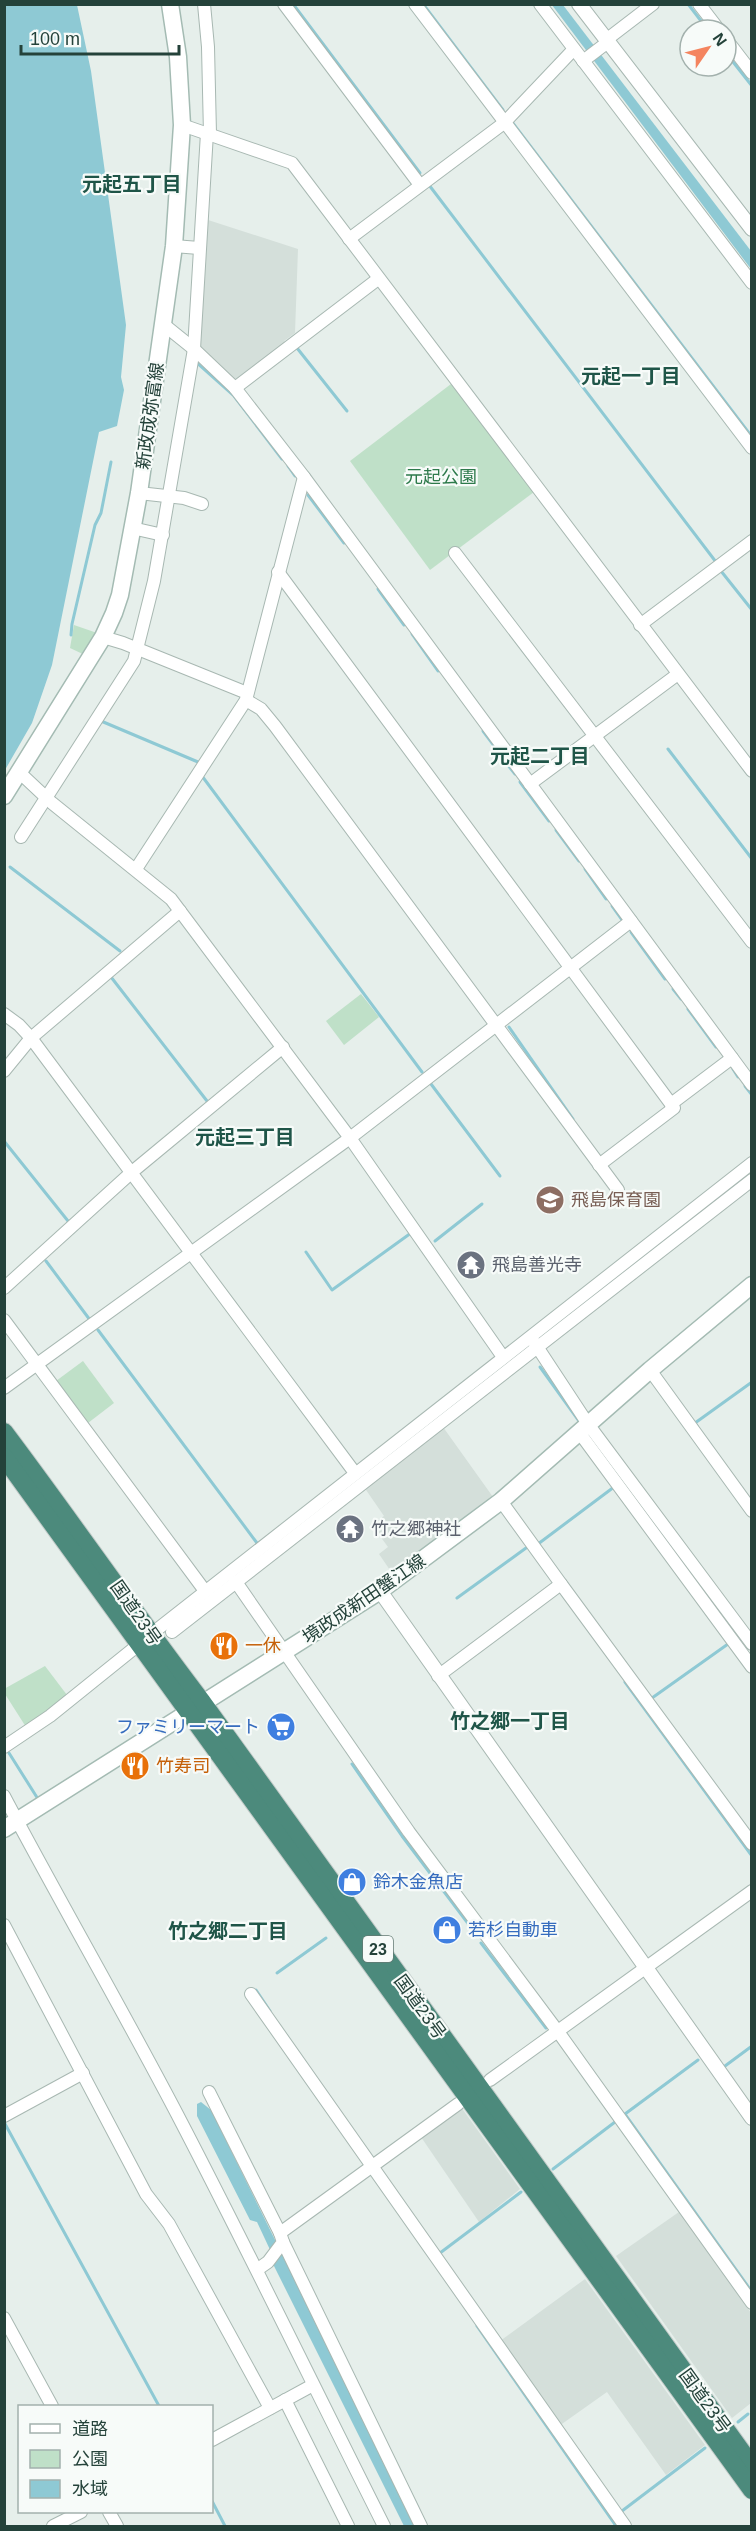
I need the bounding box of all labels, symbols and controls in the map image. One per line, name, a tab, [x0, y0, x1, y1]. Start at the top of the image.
scale bar	[21, 18, 178, 56]
north arrow	[678, 18, 738, 78]
text: 100 m	[30, 29, 80, 49]
text: N	[710, 30, 730, 49]
district label: 元起五丁目	[82, 173, 182, 195]
street label: 新政成弥富線	[133, 361, 167, 471]
district label: 元起一丁目	[581, 365, 681, 387]
park label: 元起公園	[405, 467, 477, 487]
district label: 元起二丁目	[490, 745, 590, 767]
district label: 元起三丁目	[195, 1126, 295, 1148]
school or university icon: 飛島保育園	[534, 1184, 566, 1216]
place label: 飛島保育園	[571, 1190, 661, 1210]
temple icon: 飛島善光寺	[455, 1249, 487, 1281]
place label: 飛島善光寺	[492, 1255, 582, 1275]
temple icon: 竹之郷神社	[334, 1513, 366, 1545]
place label: 竹之郷神社	[371, 1519, 461, 1539]
street label: 境政成新田蟹江線	[299, 1550, 429, 1648]
street label: 国道23号	[107, 1577, 165, 1649]
restaurant icon: 一休	[208, 1630, 240, 1662]
place label: 一休	[245, 1636, 281, 1656]
district label: 竹之郷一丁目	[450, 1710, 570, 1732]
supermarket icon: ファミリーマート	[265, 1711, 297, 1743]
place label: ファミリーマート	[116, 1717, 260, 1737]
restaurant icon: 竹寿司	[119, 1750, 151, 1782]
place label: 竹寿司	[156, 1756, 210, 1776]
shop icon: 鈴木金魚店	[336, 1866, 368, 1898]
place label: 鈴木金魚店	[373, 1872, 463, 1892]
shop icon: 若杉自動車	[431, 1914, 463, 1946]
district label: 竹之郷二丁目	[168, 1920, 288, 1942]
place label: 若杉自動車	[468, 1920, 558, 1940]
road number: 23	[363, 1936, 393, 1962]
street label: 国道23号	[390, 1971, 450, 2043]
street label: 国道23号	[675, 2365, 735, 2437]
legend	[18, 2405, 213, 2513]
text: 道路	[72, 2419, 108, 2439]
text: 公園	[72, 2449, 108, 2469]
text: 水域	[72, 2479, 108, 2499]

